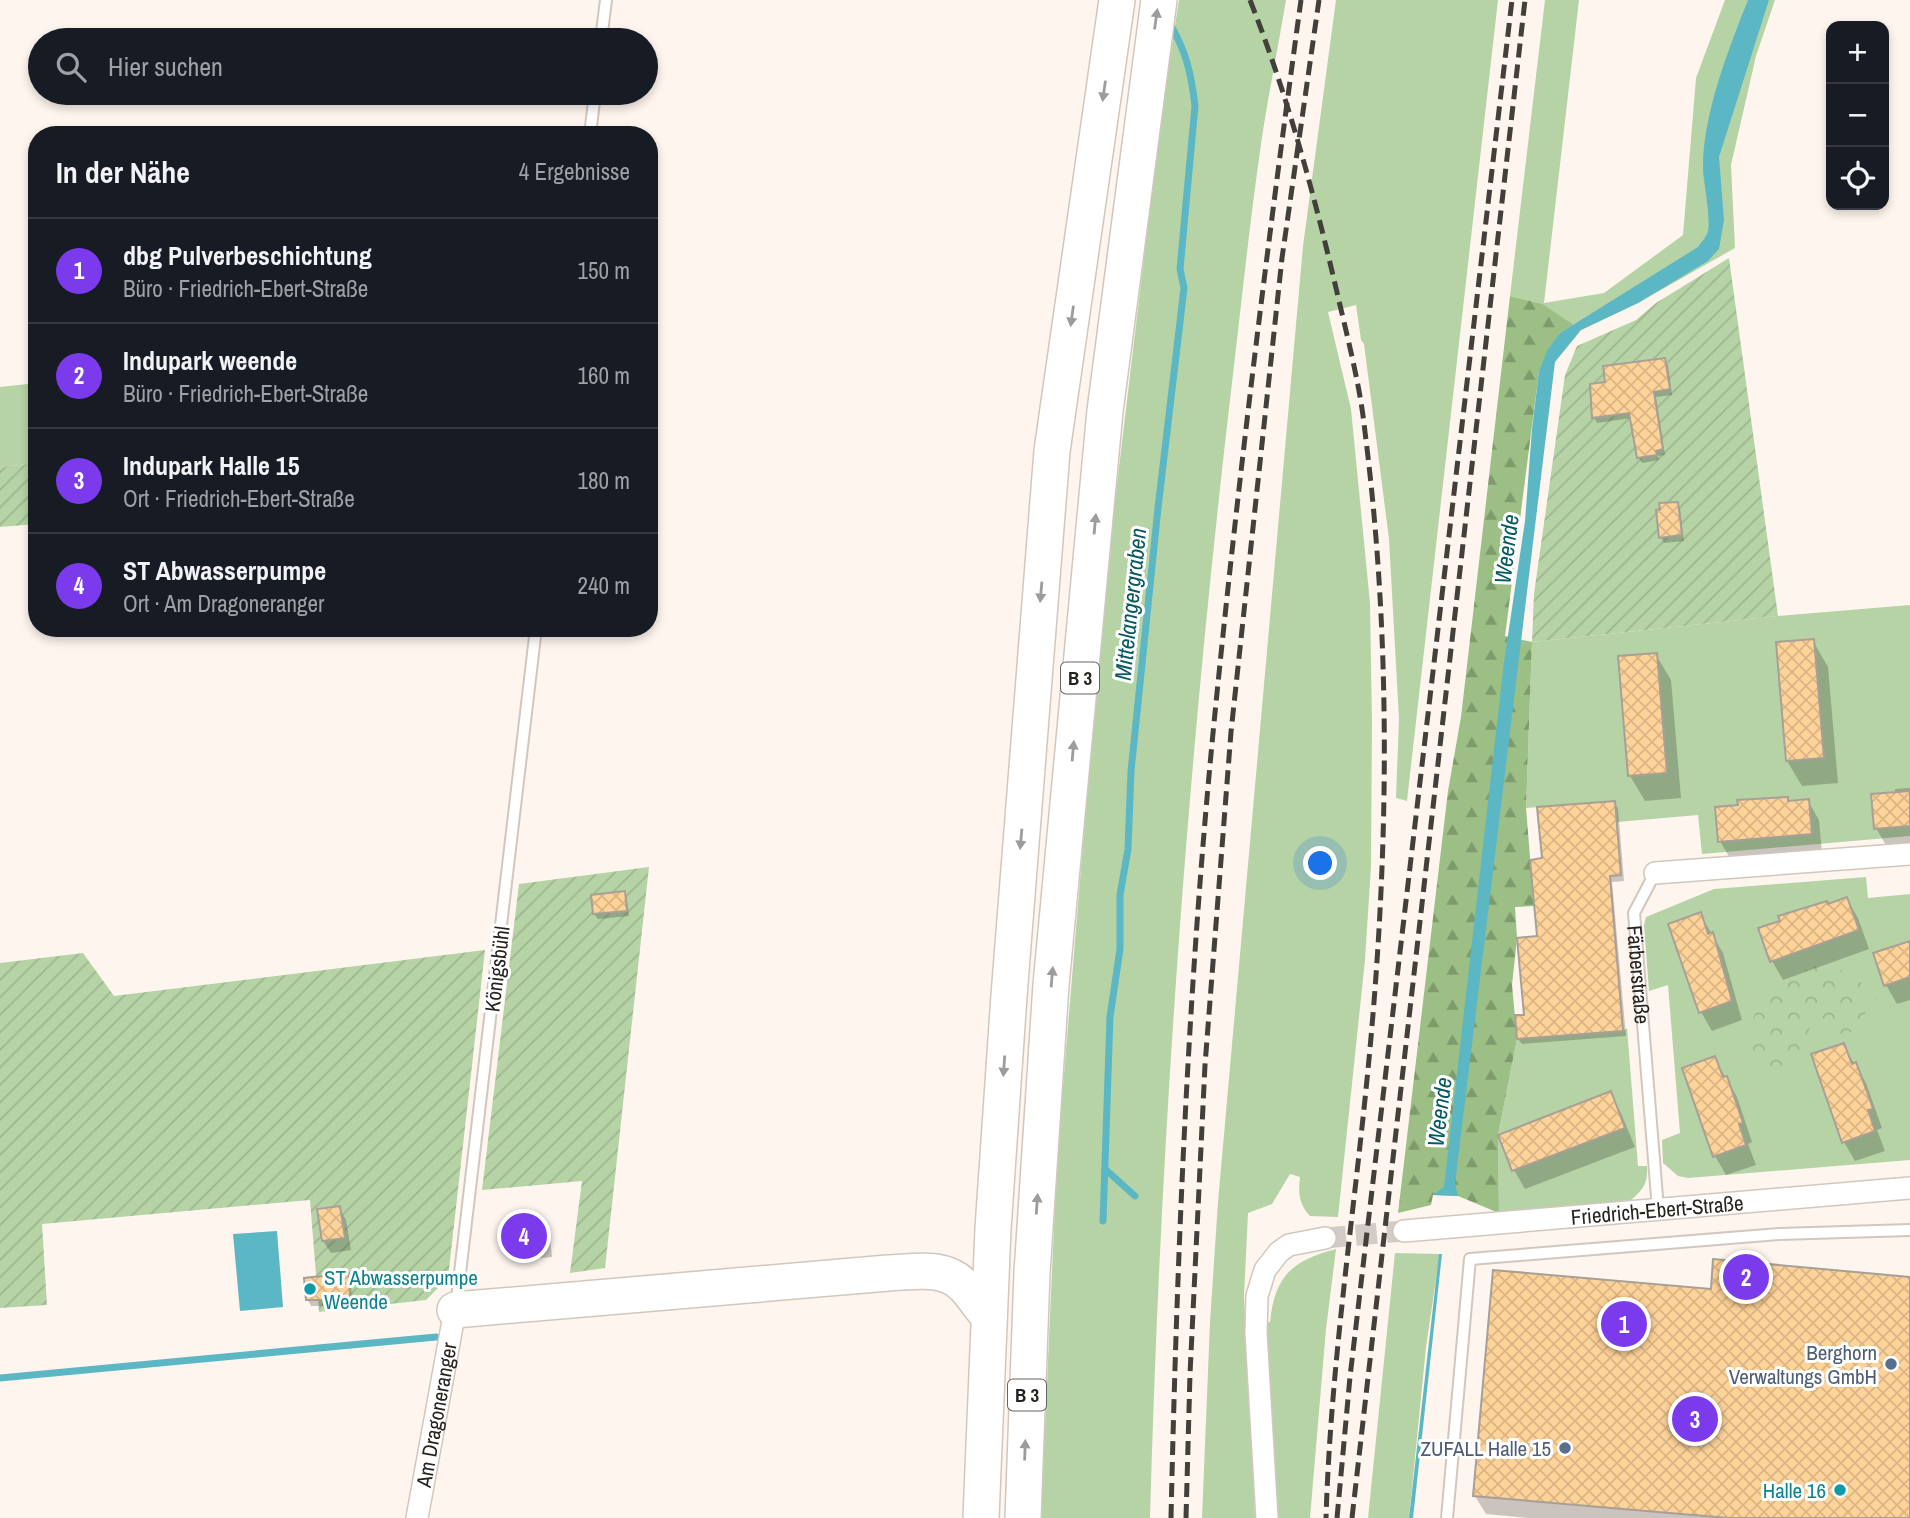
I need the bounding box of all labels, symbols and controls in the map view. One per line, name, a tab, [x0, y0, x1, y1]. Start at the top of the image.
one-way arrow	[1151, 8, 1162, 30]
map controls	[1826, 21, 1889, 210]
button: +	[1826, 21, 1889, 84]
search box	[28, 28, 658, 105]
icon: search	[52, 48, 90, 86]
text: Hier suchen	[108, 49, 223, 84]
one-way arrow	[1098, 80, 1109, 102]
button: −	[1826, 84, 1889, 147]
button: locate	[1826, 147, 1889, 210]
text: In der Nähe	[56, 152, 190, 192]
text: 4 Ergebnisse	[519, 156, 630, 187]
text: dbg Pulverbeschichtung	[123, 238, 372, 273]
text: 1	[74, 255, 84, 286]
text: 150 m	[578, 255, 630, 286]
text: Büro · Friedrich-Ebert-Straße	[123, 273, 368, 304]
one-way arrow	[1066, 306, 1077, 328]
text: Indupark weende	[123, 343, 297, 378]
text: 2	[74, 360, 84, 391]
text: 160 m	[578, 360, 630, 391]
text: Büro · Friedrich-Ebert-Straße	[123, 378, 368, 409]
text: Indupark Halle 15	[123, 448, 300, 483]
text: 3	[74, 465, 84, 496]
text: 180 m	[578, 465, 630, 496]
text: Ort · Friedrich-Ebert-Straße	[123, 483, 355, 514]
water label: Weende	[1486, 512, 1526, 586]
one-way arrow	[1089, 513, 1100, 535]
water label: Mittelangergraben	[1107, 526, 1153, 682]
text: ST Abwasserpumpe	[123, 553, 326, 588]
text: 4	[74, 570, 84, 601]
text: 240 m	[578, 570, 630, 601]
one-way arrow	[1035, 582, 1046, 604]
text: Ort · Am Dragoneranger	[123, 588, 324, 619]
road number: B 3	[1061, 663, 1099, 694]
one-way arrow	[1068, 740, 1079, 762]
one-way arrow	[1015, 828, 1026, 850]
your location	[1303, 846, 1337, 880]
street label: Königsbühl	[477, 924, 517, 1014]
street label: Färberstraße	[1621, 924, 1657, 1025]
one-way arrow	[1047, 966, 1058, 988]
one-way arrow	[998, 1055, 1009, 1077]
water label: Weende	[1419, 1075, 1459, 1149]
street label: Friedrich-Ebert-Straße	[1570, 1188, 1745, 1231]
one-way arrow	[1031, 1193, 1042, 1215]
pin: 4	[501, 1210, 547, 1262]
pin: 2	[1723, 1251, 1769, 1303]
place label: ST Abwasserpumpe Weende	[324, 1263, 478, 1316]
marker: ST Abwasserpumpe Weende	[302, 1281, 318, 1297]
pin: 1	[1601, 1298, 1647, 1350]
place label: Berghorn Verwaltungs GmbH	[1729, 1338, 1877, 1391]
street label: Am Dragoneranger	[408, 1340, 463, 1490]
marker: Berghorn Verwaltungs GmbH	[1883, 1356, 1899, 1372]
road number: B 3	[1008, 1380, 1046, 1410]
pin: 3	[1672, 1393, 1718, 1445]
place label: ZUFALL Halle 15	[1421, 1434, 1551, 1463]
one-way arrow	[1020, 1439, 1031, 1461]
marker: ZUFALL Halle 15	[1557, 1440, 1573, 1456]
place label: Halle 16	[1763, 1476, 1826, 1505]
marker: Halle 16	[1832, 1482, 1848, 1498]

